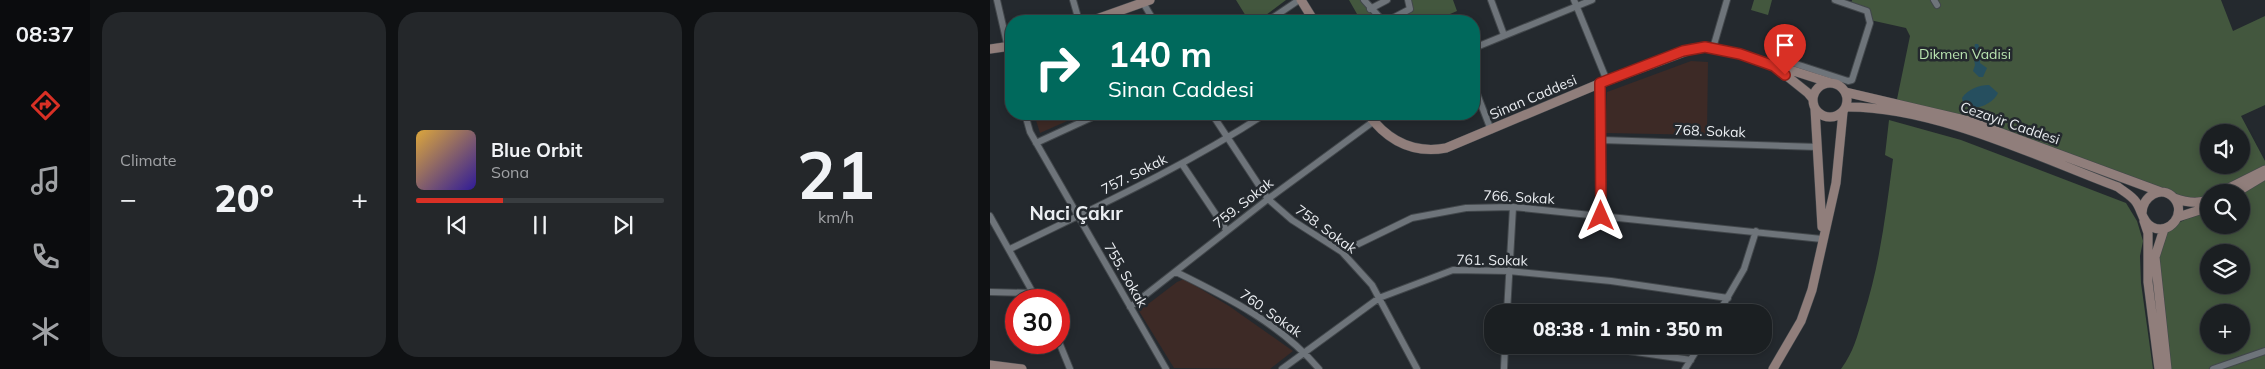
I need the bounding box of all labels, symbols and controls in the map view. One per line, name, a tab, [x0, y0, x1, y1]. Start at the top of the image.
text: 08:37	[16, 20, 74, 48]
pin	[1764, 24, 1806, 75]
icon: arrive	[1771, 31, 1799, 59]
text: 140 m	[1108, 32, 1212, 76]
icon: right	[1025, 35, 1090, 100]
park label: Dikmen Vadisi	[1919, 45, 2011, 63]
street label: Sinan Caddesi	[1487, 71, 1579, 123]
text: Sinan Caddesi	[1108, 75, 1254, 103]
icon: directions	[28, 88, 63, 123]
street label: Cezayir Caddesi	[1958, 98, 2062, 148]
street label: 768. Sokak	[1674, 121, 1747, 141]
map controls	[2200, 124, 2250, 354]
button: sound	[2200, 124, 2250, 174]
text: 21	[797, 134, 875, 215]
text: Blue Orbit	[491, 138, 582, 162]
street label: 757. Sokak	[1098, 149, 1171, 198]
text: Climate	[120, 150, 176, 170]
text: Sona	[491, 162, 529, 182]
icon: music	[28, 163, 63, 198]
street label: 759. Sokak	[1209, 173, 1277, 232]
text: 20°	[214, 174, 274, 222]
text: −	[120, 181, 137, 216]
text: +	[351, 181, 368, 216]
button: search	[2200, 184, 2250, 234]
street label: 766. Sokak	[1483, 186, 1556, 208]
position arrow	[1574, 189, 1626, 241]
district label: Naci Çakır	[1029, 201, 1123, 225]
street label: 758. Sokak	[1292, 201, 1361, 258]
text: km/h	[818, 207, 854, 227]
icon: previous	[443, 211, 471, 239]
icon: pause	[526, 211, 554, 239]
icon: next	[609, 211, 637, 239]
icon: phone	[28, 239, 63, 274]
street label: 755. Sokak	[1100, 240, 1152, 311]
button: layers	[2200, 244, 2250, 294]
street label: 761. Sokak	[1456, 250, 1529, 270]
street label: 760. Sokak	[1237, 285, 1306, 341]
speed limit sign: 30	[1005, 289, 1070, 354]
button: +	[2200, 304, 2250, 354]
icon: climate	[28, 314, 63, 349]
text: 08:38 · 1 min · 350 m	[1533, 317, 1723, 341]

